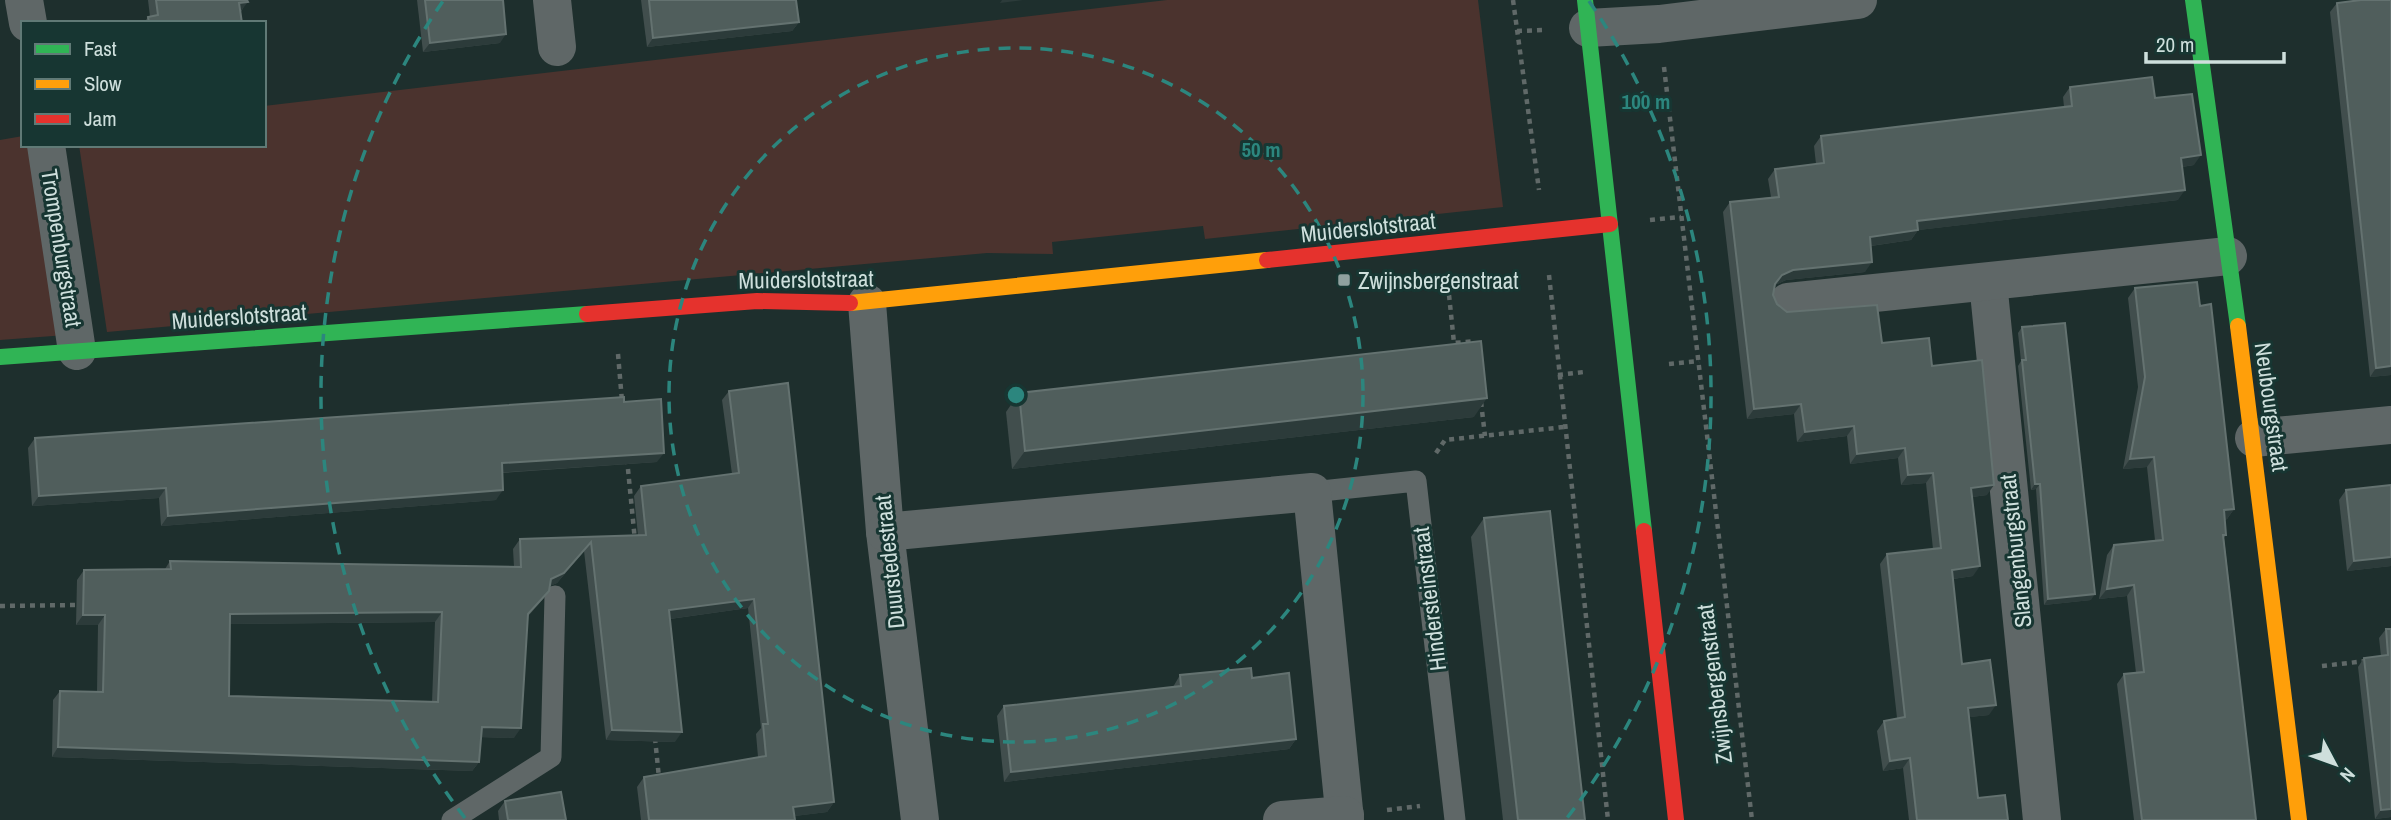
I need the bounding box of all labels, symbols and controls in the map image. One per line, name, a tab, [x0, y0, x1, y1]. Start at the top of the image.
legend	[21, 21, 266, 147]
scale bar	[2146, 21, 2284, 65]
text: 20 m	[2156, 30, 2194, 59]
text: Fast	[84, 34, 117, 63]
text: Slow	[84, 69, 122, 98]
text: 100 m	[1622, 87, 1670, 116]
text: Jam	[84, 104, 117, 133]
text: 50 m	[1241, 135, 1281, 164]
street label: Trompenburgstraat	[34, 167, 90, 329]
street label: Muiderslotstraat	[1299, 205, 1437, 249]
street label: Muiderslotstraat	[738, 262, 874, 296]
place label: Zwijnsbergenstraat	[1358, 265, 1518, 296]
marker: Zwijnsbergenstraat	[1336, 272, 1352, 288]
street label: Muiderslotstraat	[170, 296, 308, 336]
street label: Neubourgstraat	[2248, 340, 2296, 474]
centre of rings	[1004, 383, 1028, 407]
street label: Slangenburgstraat	[1992, 473, 2038, 629]
street label: Duurstedestraat	[867, 494, 911, 630]
street label: Hindersteinstraat	[1405, 525, 1453, 673]
street label: Zwijnsbergenstraat	[1689, 603, 1739, 765]
north arrow	[2300, 729, 2370, 799]
text: N	[2334, 762, 2361, 788]

